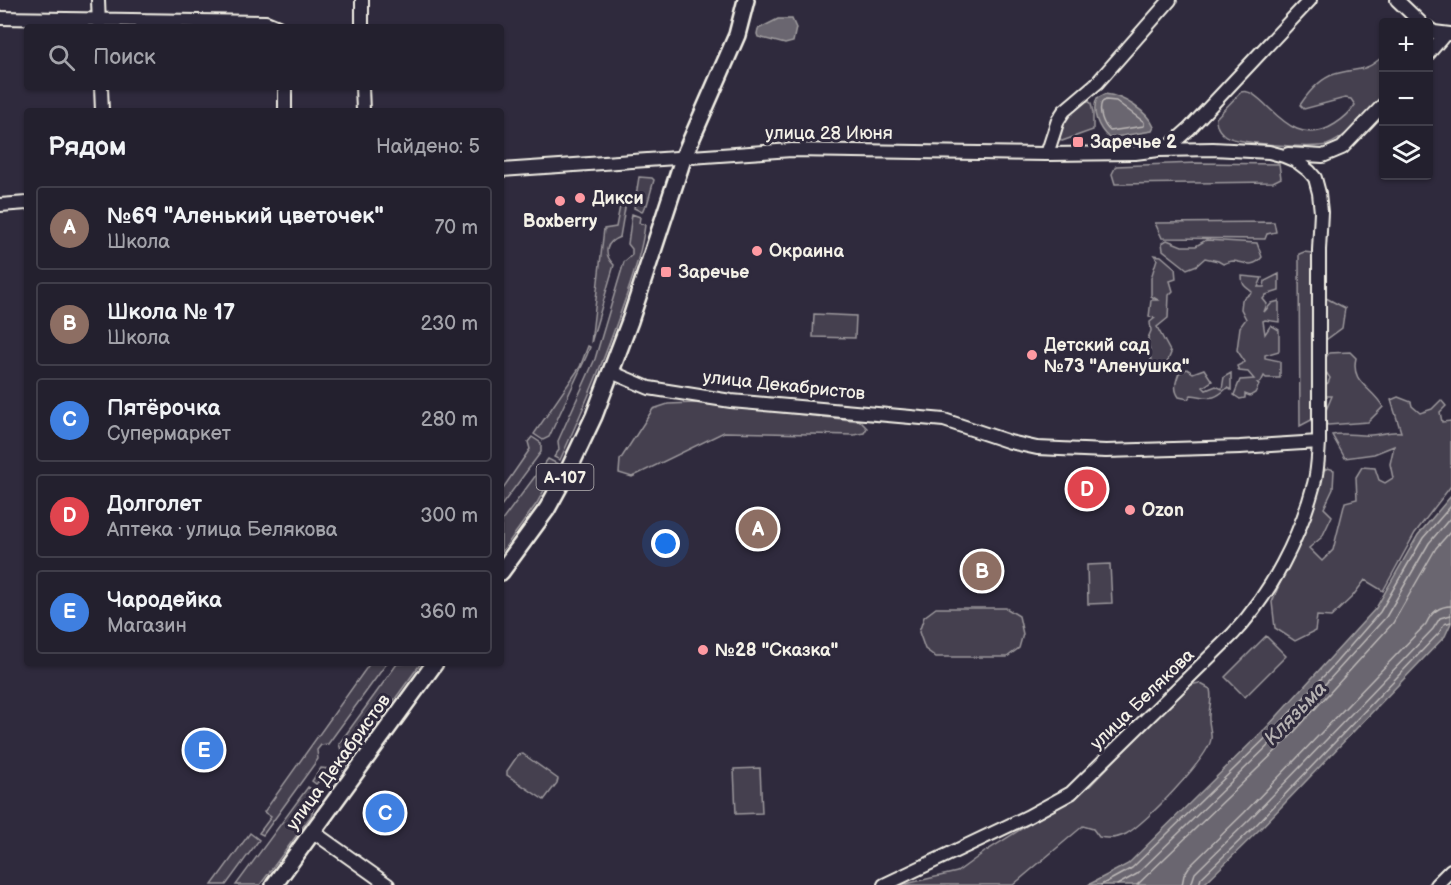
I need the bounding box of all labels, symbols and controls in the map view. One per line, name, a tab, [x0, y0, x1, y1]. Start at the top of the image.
map controls	[1379, 18, 1433, 180]
button: +	[1379, 18, 1433, 72]
search box	[24, 24, 504, 90]
icon: search	[45, 41, 78, 74]
text: Поиск	[93, 44, 156, 71]
button: −	[1379, 72, 1433, 126]
street label: улица 28 Июня	[765, 123, 893, 144]
button: layers	[1379, 126, 1433, 180]
text: Рядом	[48, 132, 126, 163]
place label: Заречье 2	[1090, 132, 1177, 153]
text: Найдено: 5	[376, 135, 480, 159]
marker: Заречье 2	[1071, 135, 1085, 149]
place label: Дикси	[592, 188, 644, 209]
marker: Дикси	[573, 191, 587, 205]
marker: Boxberry	[553, 194, 567, 208]
text: №69 "Аленький цветочек"	[107, 203, 384, 230]
place label: Boxberry	[523, 211, 598, 232]
text: A	[63, 216, 76, 240]
text: 70 m	[434, 216, 478, 240]
text: Школа	[107, 230, 170, 254]
place label: Окраина	[769, 241, 844, 262]
marker: Окраина	[750, 244, 764, 258]
place label: Заречье	[678, 262, 749, 283]
marker: Заречье	[659, 265, 673, 279]
text: Школа № 17	[107, 299, 235, 326]
text: B	[62, 312, 77, 336]
text: 230 m	[421, 312, 478, 336]
text: Школа	[107, 326, 170, 350]
place label: Детский сад №73 "Аленушка"	[1044, 335, 1190, 377]
marker: Детский сад №73 "Аленушка"	[1025, 348, 1039, 362]
street label: улица Декабристов	[702, 367, 867, 405]
text: Пятёрочка	[107, 395, 220, 422]
text: C	[62, 408, 77, 432]
text: 280 m	[421, 408, 478, 432]
text: Супермаркет	[107, 422, 231, 446]
road number: А-107	[536, 464, 594, 490]
pin: D	[1068, 466, 1106, 512]
text: Долголет	[107, 491, 202, 518]
place label: Ozon	[1142, 500, 1184, 521]
marker: Ozon	[1123, 503, 1137, 517]
text: D	[63, 504, 76, 528]
text: 300 m	[420, 504, 478, 528]
pin: A	[738, 506, 777, 552]
text: Аптека · улица Белякова	[107, 518, 338, 542]
your location	[651, 529, 680, 558]
pin: B	[962, 548, 1002, 594]
text: Чародейка	[107, 587, 222, 614]
text: E	[63, 600, 76, 624]
text: 360 m	[420, 600, 478, 624]
text: Магазин	[107, 614, 187, 638]
place label: №28 "Сказка"	[715, 640, 838, 661]
marker: №28 "Сказка"	[696, 643, 710, 657]
street label: улица Белякова	[1086, 644, 1199, 754]
water label: Клязьма	[1259, 677, 1332, 751]
street label: улица Декабристов	[282, 690, 395, 834]
pin: E	[184, 728, 224, 772]
pin: C	[366, 790, 404, 836]

